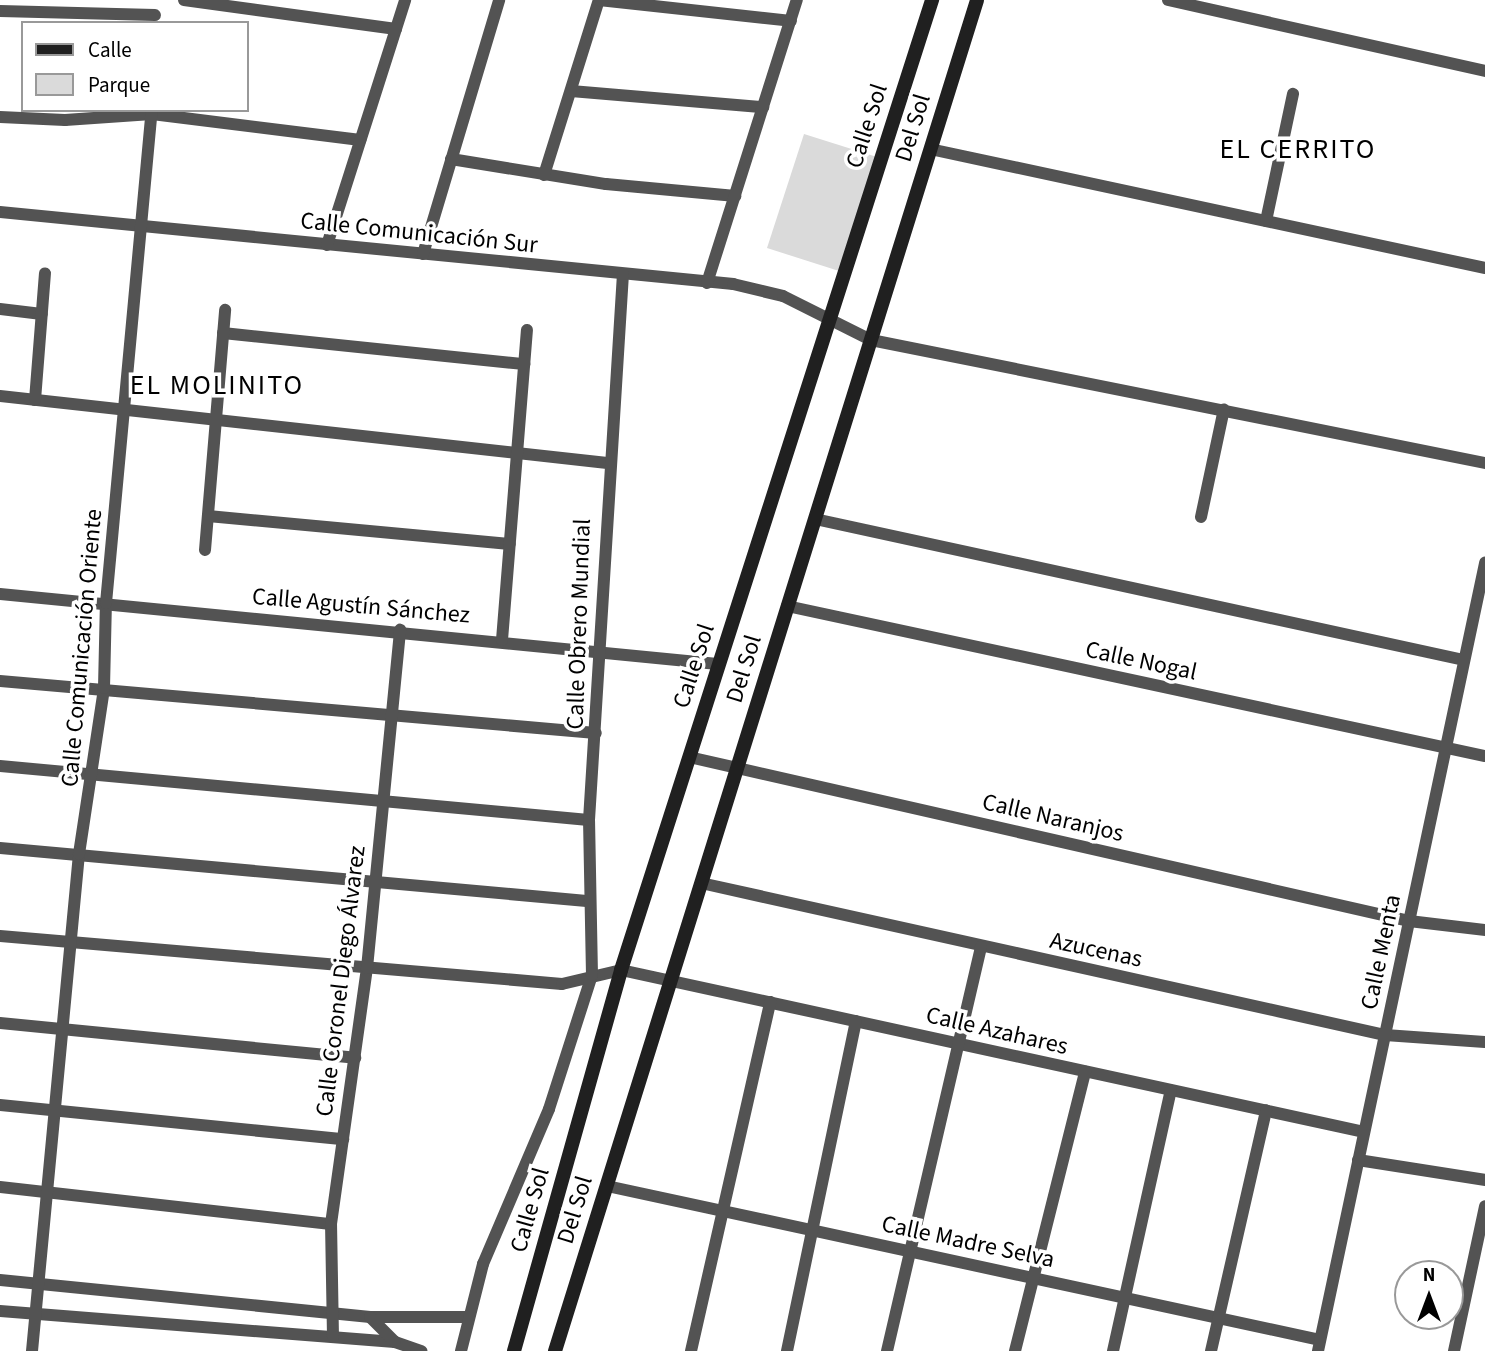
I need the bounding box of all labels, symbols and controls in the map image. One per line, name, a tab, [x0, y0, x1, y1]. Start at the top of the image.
legend	[21, 21, 248, 112]
text: Calle	[88, 35, 132, 65]
text: Parque	[88, 70, 150, 100]
street label: Calle Sol	[840, 80, 894, 172]
street label: Del Sol	[889, 91, 937, 165]
district label: EL CERRITO	[1221, 132, 1375, 166]
street label: Calle Comunicación Sur	[299, 206, 539, 260]
district label: EL MOLINITO	[131, 368, 303, 402]
street label: Calle Comunicación Oriente	[56, 508, 108, 788]
street label: Calle Obrero Mundial	[561, 518, 597, 730]
street label: Calle Agustín Sánchez	[251, 582, 471, 630]
street label: Calle Sol	[667, 620, 721, 712]
street label: Del Sol	[720, 632, 768, 706]
street label: Calle Nogal	[1083, 635, 1199, 687]
street label: Calle Naranjos	[979, 788, 1127, 848]
street label: Calle Coronel Diego Álvarez	[310, 844, 372, 1118]
street label: Calle Menta	[1355, 892, 1407, 1012]
street label: Azucenas	[1047, 926, 1145, 974]
street label: Calle Azahares	[923, 1001, 1071, 1061]
street label: Calle Sol	[504, 1164, 556, 1256]
street label: Del Sol	[551, 1173, 599, 1247]
street label: Calle Madre Selva	[879, 1210, 1057, 1274]
north arrow	[1394, 1260, 1464, 1330]
text: N	[1423, 1262, 1435, 1289]

